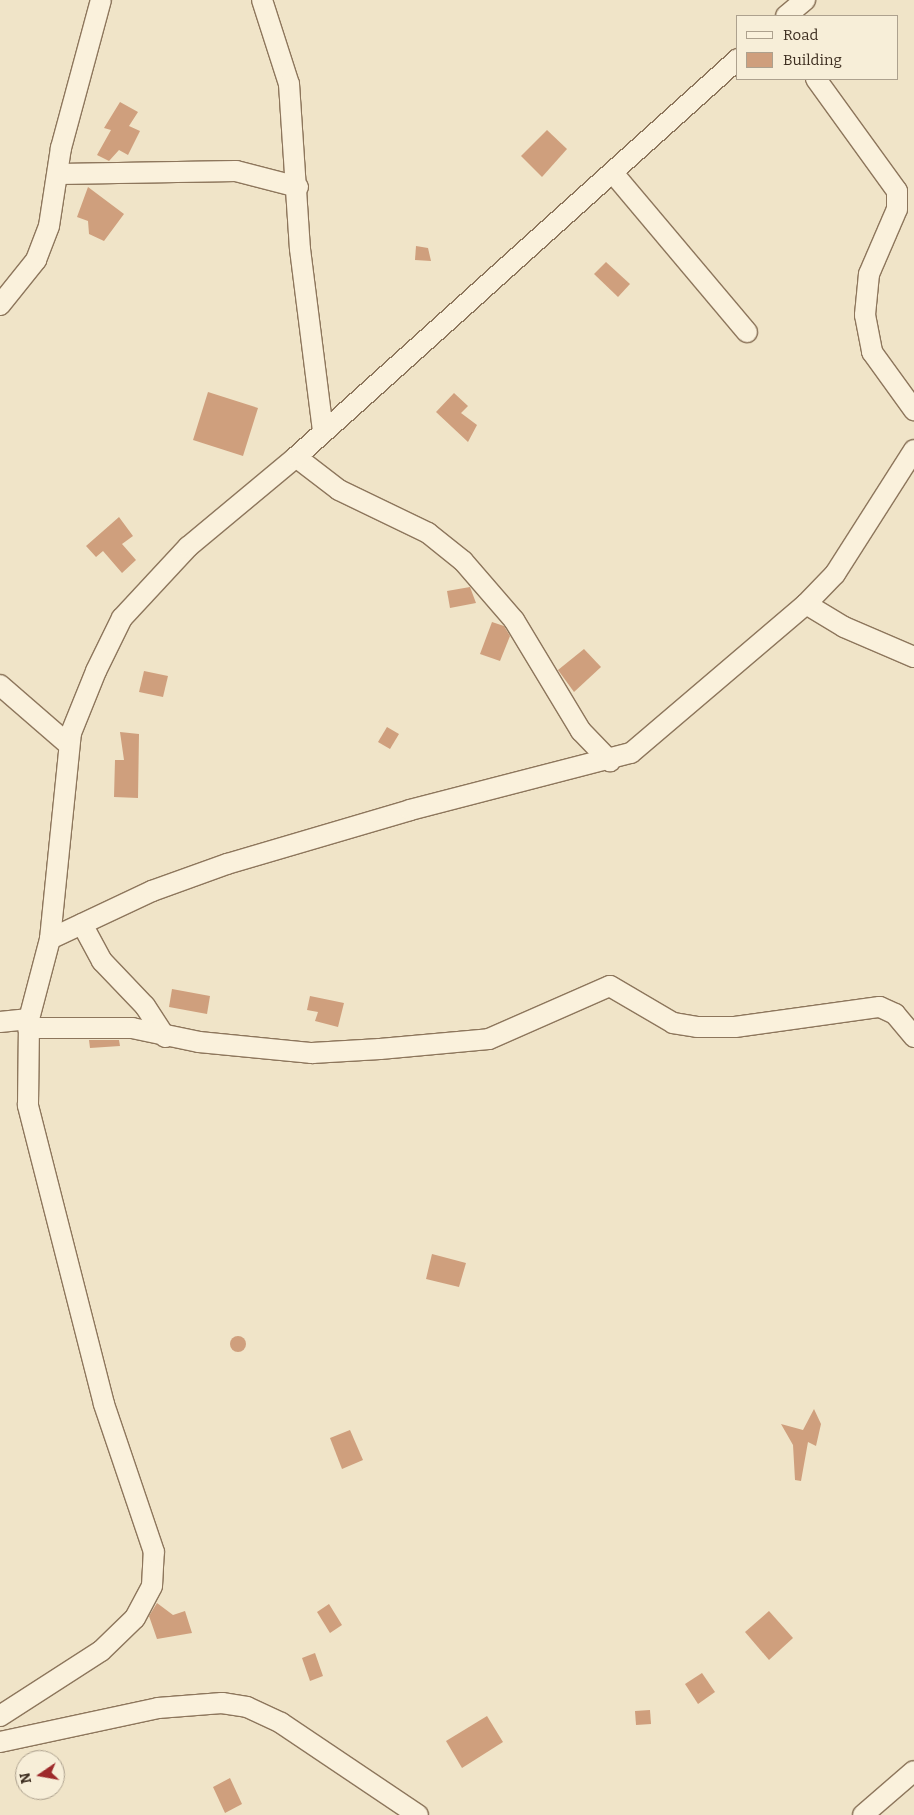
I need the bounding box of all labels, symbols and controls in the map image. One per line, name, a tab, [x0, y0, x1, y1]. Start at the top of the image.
legend	[736, 15, 899, 80]
text: Road	[783, 26, 818, 44]
text: Building	[783, 51, 842, 69]
north arrow	[15, 1750, 65, 1800]
text: N	[16, 1771, 35, 1785]

